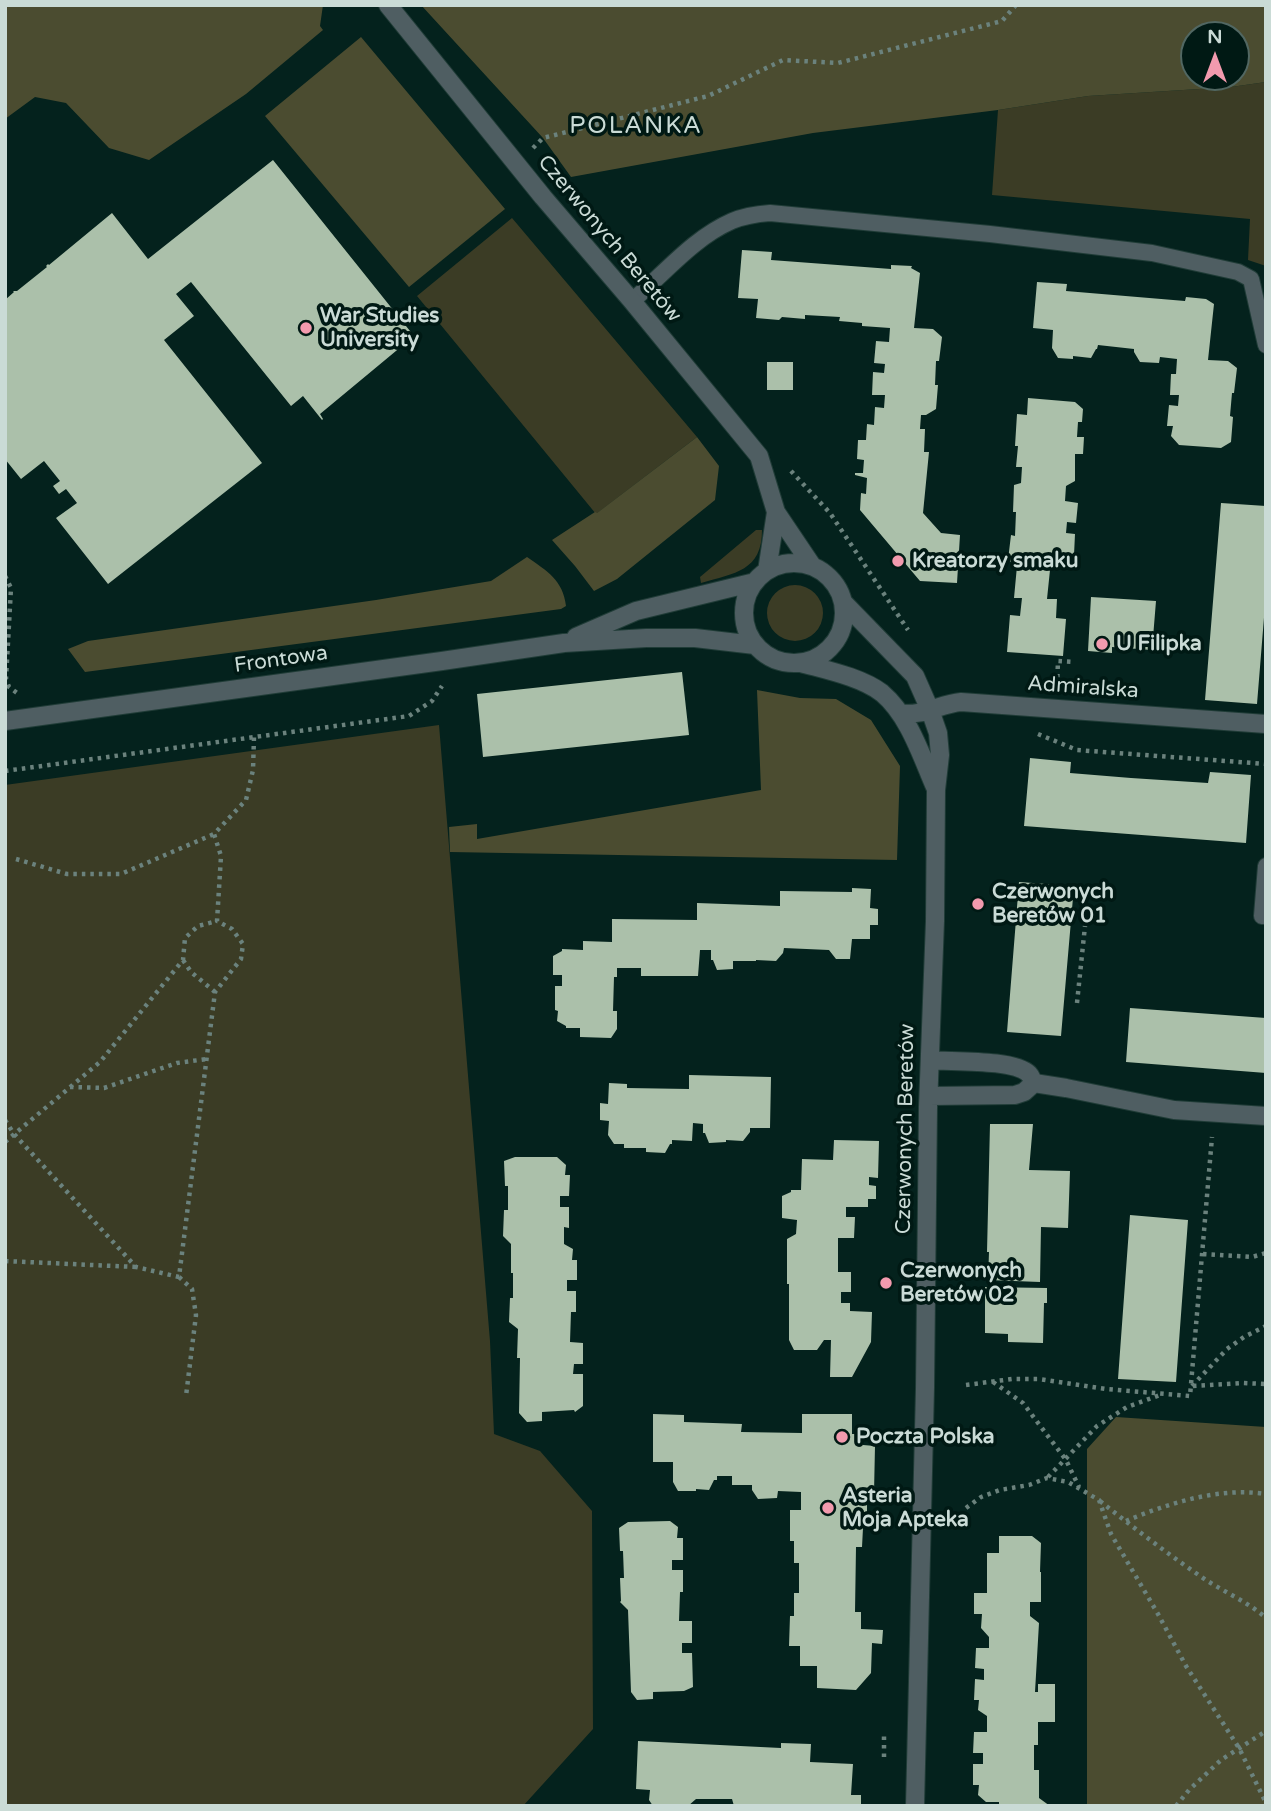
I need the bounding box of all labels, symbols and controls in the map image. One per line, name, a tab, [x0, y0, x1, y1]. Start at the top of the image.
north arrow	[1180, 21, 1250, 91]
text: N	[1207, 26, 1223, 48]
district label: POLANKA	[570, 113, 702, 141]
street label: Czerwonych Beretów	[532, 150, 686, 328]
place label: War Studies University	[320, 303, 439, 353]
marker: War Studies University	[298, 320, 314, 336]
place label: Kreatorzy smaku	[912, 548, 1079, 574]
marker: Kreatorzy smaku	[890, 553, 906, 569]
place label: U Filipka	[1116, 631, 1202, 657]
marker: U Filipka	[1094, 636, 1110, 652]
street label: Frontowa	[233, 641, 329, 679]
street label: Admiralska	[1027, 672, 1139, 704]
place label: Czerwonych Beretów 01	[992, 879, 1114, 929]
marker: Czerwonych Beretów 01	[970, 896, 986, 912]
street label: Czerwonych Beretów	[892, 1024, 920, 1234]
place label: Czerwonych Beretów 02	[900, 1258, 1022, 1308]
marker: Czerwonych Beretów 02	[878, 1275, 894, 1291]
place label: Poczta Polska	[856, 1424, 994, 1450]
marker: Poczta Polska	[834, 1429, 850, 1445]
place label: Asteria Moja Apteka	[842, 1483, 969, 1533]
marker: Asteria Moja Apteka	[820, 1500, 836, 1516]

